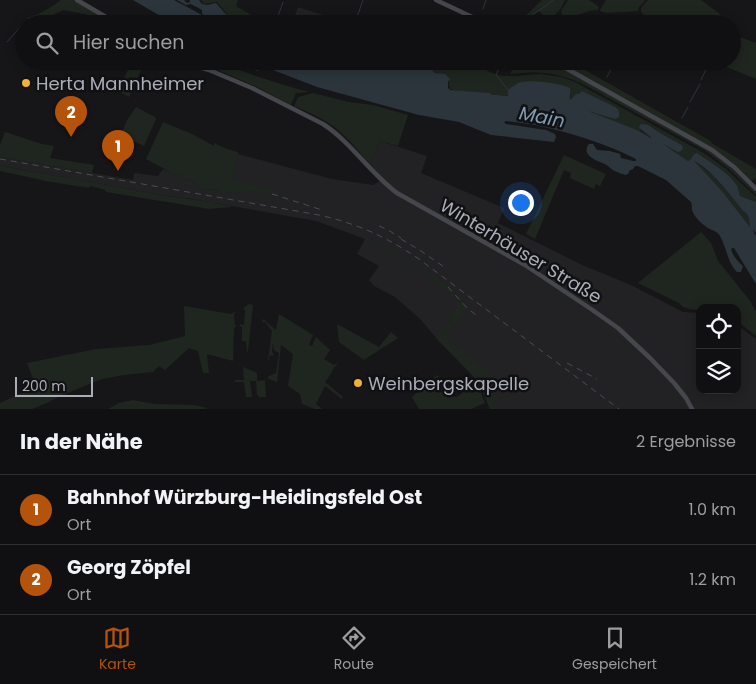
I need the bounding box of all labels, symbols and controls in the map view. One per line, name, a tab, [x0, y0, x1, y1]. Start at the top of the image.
search box	[15, 15, 741, 70]
icon: search	[33, 29, 61, 57]
text: Hier suchen	[73, 29, 184, 56]
place label: Herta Mannheimer	[36, 71, 204, 96]
marker: Herta Mannheimer	[20, 77, 32, 89]
pin: 2	[55, 96, 87, 137]
water label: Main	[517, 99, 567, 135]
pin: 1	[102, 130, 134, 171]
your location	[508, 190, 534, 216]
street label: Winterhäuser Straße	[435, 193, 607, 309]
map controls	[696, 304, 741, 394]
button: locate	[696, 304, 741, 349]
button: layers	[696, 349, 741, 394]
place label: Weinbergskapelle	[368, 371, 529, 396]
scale bar	[15, 374, 92, 397]
text: 200 m	[22, 376, 66, 396]
marker: Weinbergskapelle	[352, 377, 364, 389]
text: In der Nähe	[20, 427, 143, 456]
text: 2 Ergebnisse	[636, 430, 736, 453]
text: Bahnhof Würzburg-Heidingsfeld Ost	[67, 484, 422, 511]
text: 1	[33, 498, 39, 521]
text: 1.0 km	[688, 498, 736, 521]
text: Ort	[67, 513, 91, 536]
text: Georg Zöpfel	[67, 554, 191, 581]
text: 2	[31, 568, 41, 591]
text: 1.2 km	[689, 568, 736, 591]
text: Ort	[67, 583, 91, 606]
tab: Karte	[99, 624, 136, 675]
tab: Route	[334, 624, 374, 675]
tab: Gespeichert	[572, 624, 657, 675]

